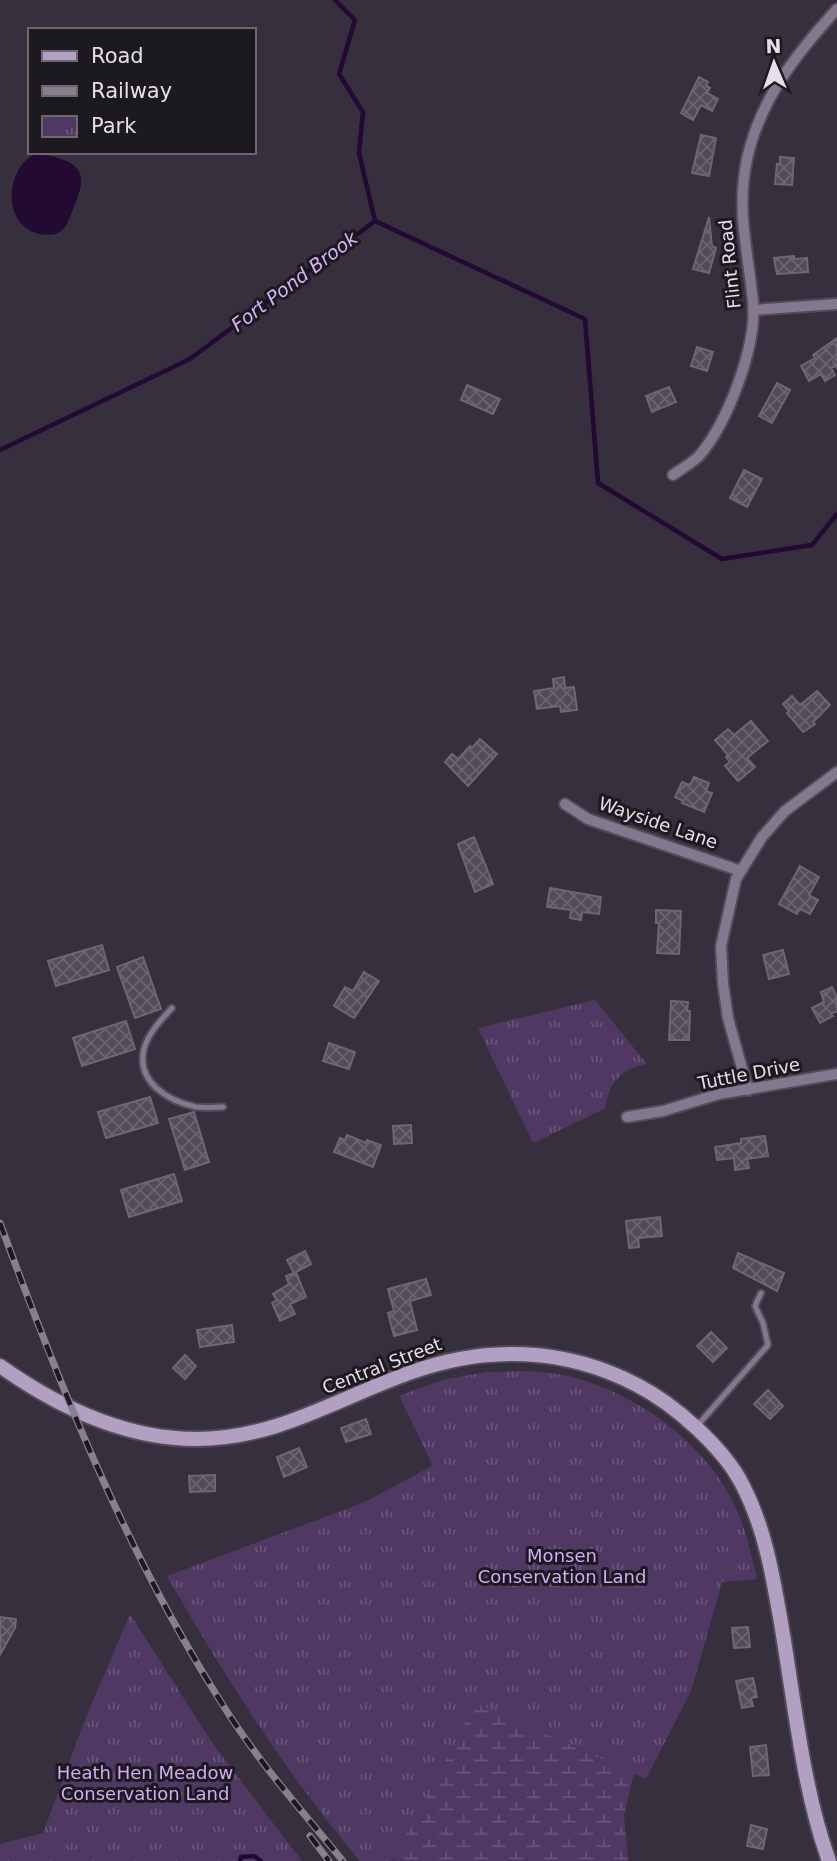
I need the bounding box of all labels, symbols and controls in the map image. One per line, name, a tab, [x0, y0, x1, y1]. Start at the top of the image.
legend	[28, 28, 256, 154]
north arrow	[739, 28, 809, 98]
text: N	[765, 35, 782, 57]
text: Road	[91, 44, 144, 68]
text: Railway	[91, 79, 172, 103]
text: Park	[91, 114, 137, 138]
street label: Flint Road	[714, 218, 745, 310]
water label: Fort Pond Brook	[227, 226, 362, 336]
street label: Wayside Lane	[596, 792, 720, 853]
street label: Tuttle Drive	[695, 1053, 802, 1094]
street label: Central Street	[319, 1333, 444, 1398]
park label: Monsen Conservation Land	[478, 1545, 646, 1587]
park label: Heath Hen Meadow Conservation Land	[57, 1762, 233, 1804]

